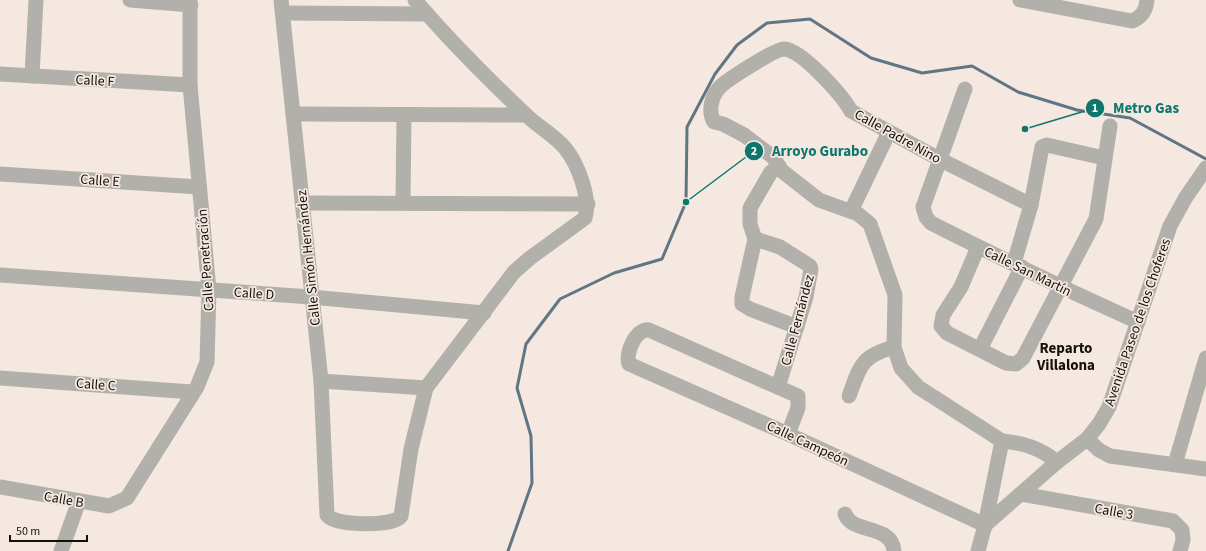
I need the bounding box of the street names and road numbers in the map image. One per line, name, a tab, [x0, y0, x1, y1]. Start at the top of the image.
street label: Calle F	[75, 70, 115, 92]
street label: Calle Padre Nino	[851, 105, 944, 169]
street label: Calle E	[80, 170, 120, 192]
street label: Calle Simón Hernández	[292, 189, 326, 327]
street label: Calle Penetración	[192, 208, 220, 312]
street label: Avenida Paseo de los Choferes	[1100, 236, 1176, 409]
street label: Calle San Martín	[981, 242, 1075, 302]
street label: Calle Fernández	[776, 272, 820, 368]
street label: Calle D	[233, 283, 275, 305]
street label: Calle C	[75, 374, 117, 396]
street label: Calle Campeón	[763, 416, 852, 472]
street label: Calle B	[42, 487, 85, 513]
street label: Calle 3	[1093, 499, 1135, 525]

